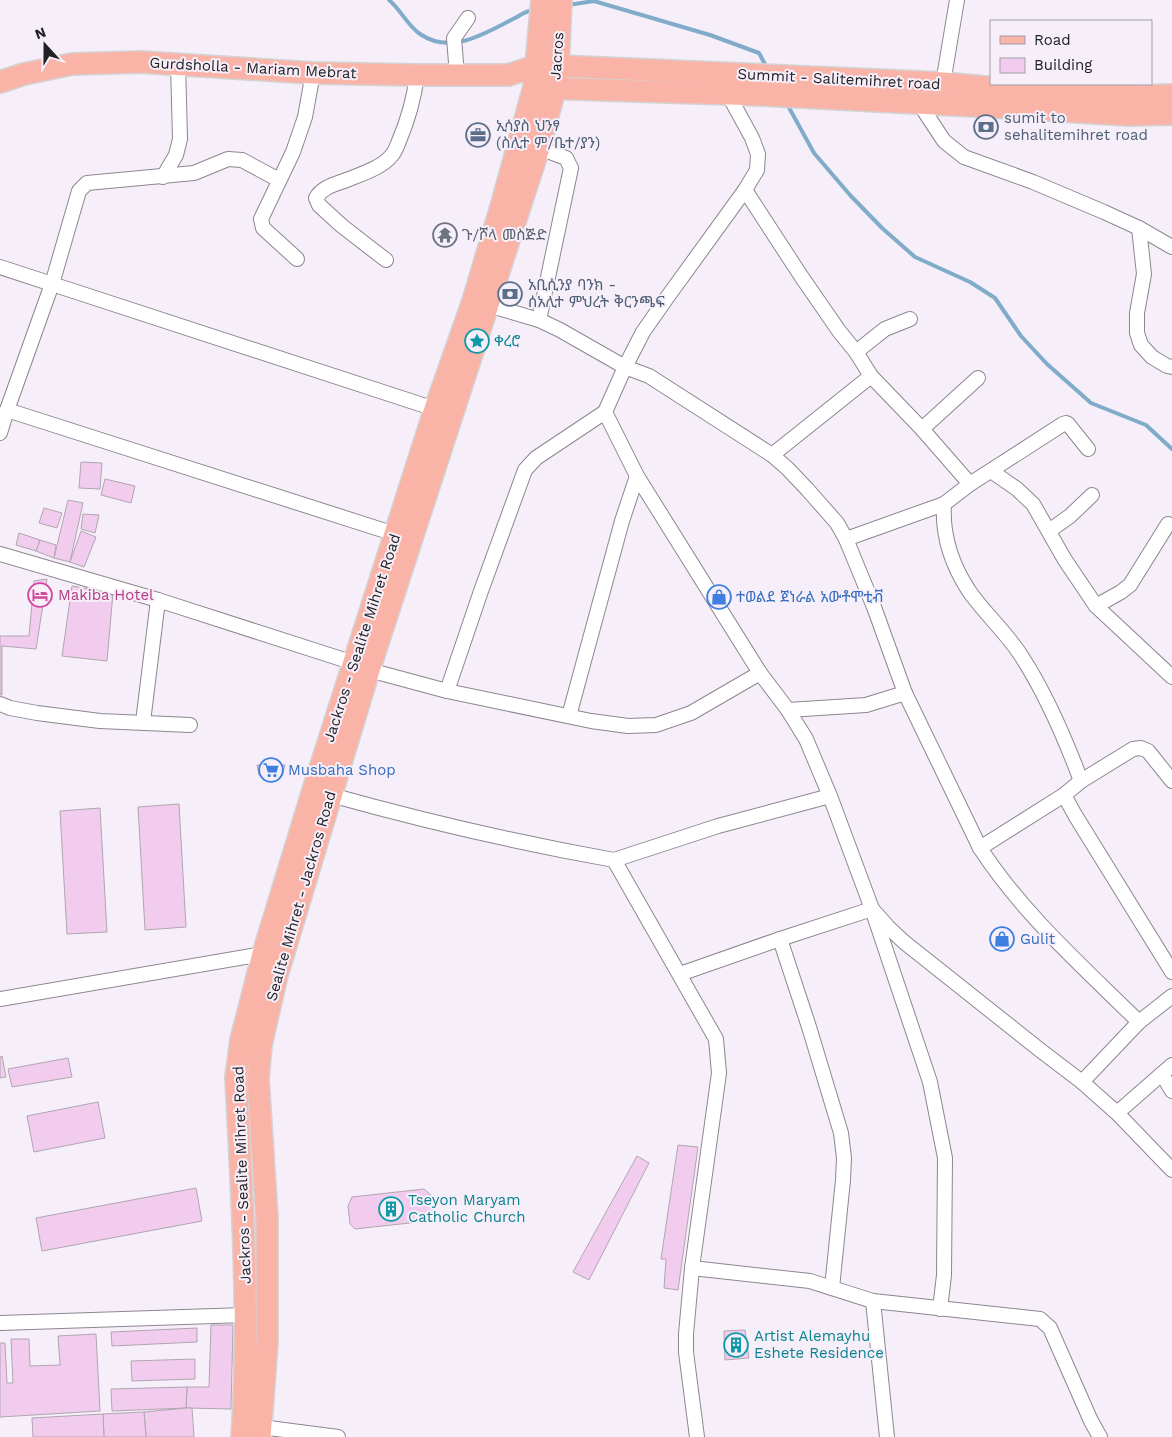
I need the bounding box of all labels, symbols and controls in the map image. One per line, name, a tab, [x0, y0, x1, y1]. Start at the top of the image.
north arrow	[20, 20, 70, 70]
legend	[990, 20, 1152, 85]
text: N	[33, 24, 48, 42]
street label: Jacros	[546, 31, 568, 81]
text: Road	[1034, 31, 1071, 49]
street label: Gurdsholla - Mariam Mebrat	[149, 54, 358, 82]
text: Building	[1034, 56, 1092, 74]
street label: Summit - Salitemihret road	[737, 65, 941, 93]
place label: sumit to sehalitemihret road	[1004, 109, 1148, 144]
bank icon: sumit to sehalitemihret road	[973, 114, 999, 140]
place label: ኢሳያስ ህንፃ (ስሊተ ም/ቤተ/ያን)	[496, 117, 600, 152]
office icon: ኢሳያስ ህንፃ (ስሊተ ም/ቤተ/ያን)	[465, 122, 491, 148]
temple icon: ጉ/ሾላ መስጅድ	[432, 222, 458, 248]
place label: ጉ/ሾላ መስጅድ	[462, 226, 547, 244]
place label: አቢሲንያ ባንክ - ሰአሊተ ምህረት ቅርንጫፍ	[528, 276, 665, 311]
bank icon: አቢሲንያ ባንክ - ሰአሊተ ምህረት ቅርንጫፍ	[497, 281, 523, 307]
place icon: ቀረሮ	[464, 328, 490, 354]
place label: ቀረሮ	[494, 332, 520, 350]
street label: Jackros - Sealite Mihret Road	[320, 532, 404, 744]
hotel icon: Makiba Hotel	[27, 582, 53, 608]
shop icon: ተወልደ ጀነራል አውቶሞቲቭ	[706, 584, 732, 610]
place label: Makiba Hotel	[58, 586, 154, 604]
place label: ተወልደ ጀነራል አውቶሞቲቭ	[736, 588, 884, 606]
supermarket icon: Musbaha Shop	[258, 757, 284, 783]
place label: Musbaha Shop	[288, 761, 396, 779]
street label: Sealite Mihret - Jackros Road	[262, 789, 340, 1003]
shop icon: Gulit	[989, 926, 1015, 952]
place label: Gulit	[1020, 930, 1056, 948]
street label: Jackros - Sealite Mihret Road	[229, 1066, 255, 1284]
place label: Tseyon Maryam Catholic Church	[408, 1191, 526, 1226]
building icon: Tseyon Maryam Catholic Church	[378, 1196, 404, 1222]
place label: Artist Alemayhu Eshete Residence	[754, 1327, 884, 1362]
building icon: Artist Alemayhu Eshete Residence	[723, 1332, 749, 1358]

